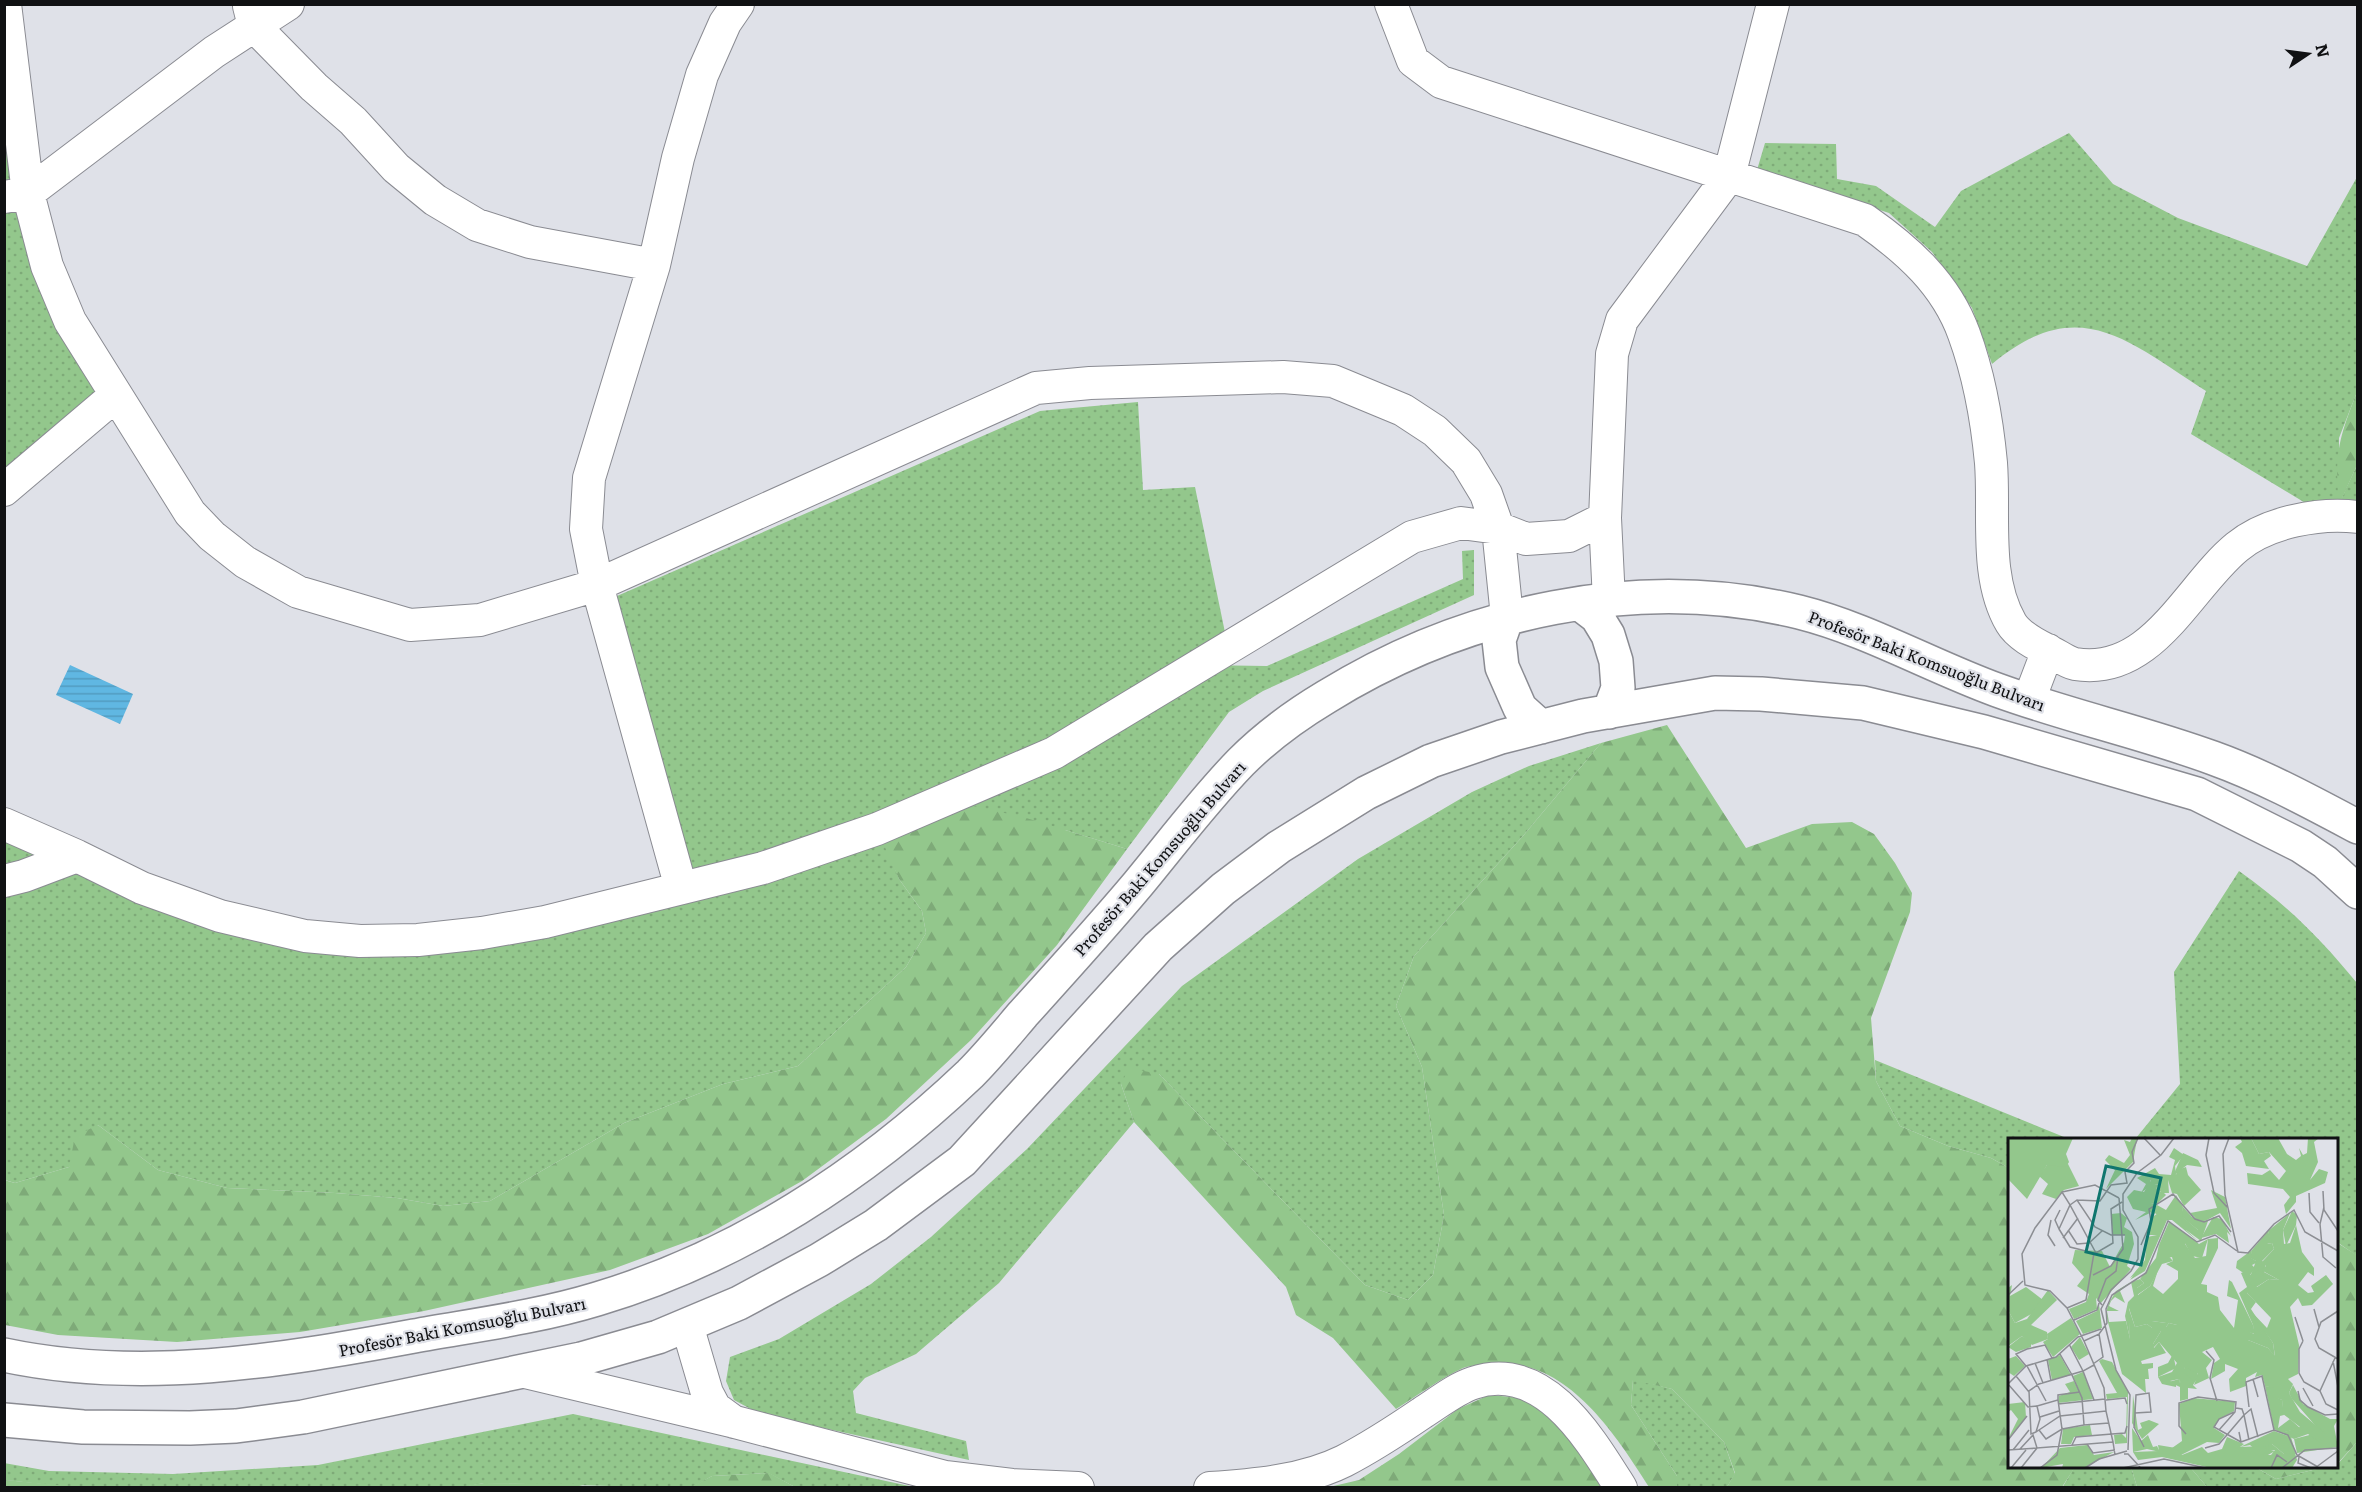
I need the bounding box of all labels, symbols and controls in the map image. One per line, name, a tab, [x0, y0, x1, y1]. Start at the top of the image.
north arrow	[2278, 24, 2338, 84]
text: N	[2310, 41, 2337, 60]
street label: Profesör Baki Komsuoğlu Bulvarı	[1805, 604, 2049, 716]
street label: Profesör Baki Komsuoğlu Bulvarı	[1067, 755, 1251, 961]
inset map	[2008, 1138, 2338, 1468]
street label: Profesör Baki Komsuoğlu Bulvarı	[336, 1290, 588, 1362]

